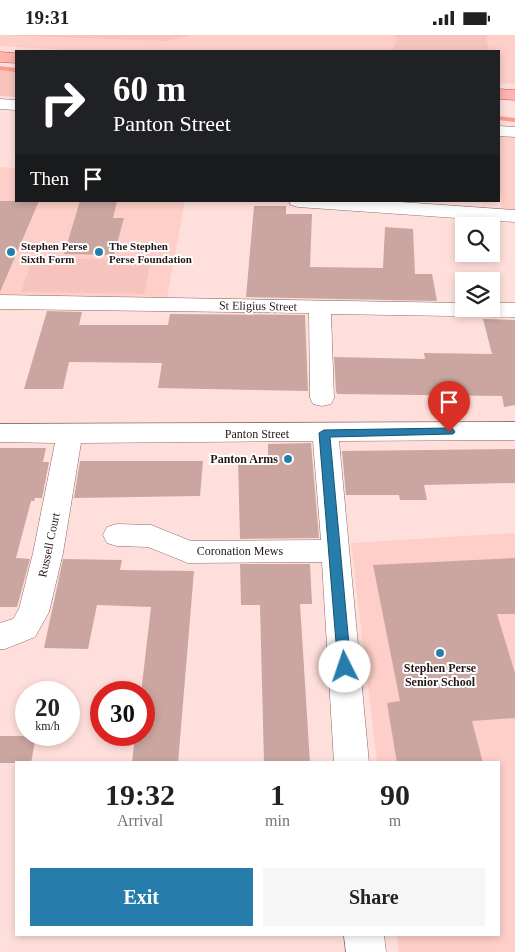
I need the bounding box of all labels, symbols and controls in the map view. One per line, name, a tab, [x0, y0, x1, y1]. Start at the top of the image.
text: 19:31	[25, 7, 69, 28]
icon: right	[30, 70, 95, 135]
text: 60 m	[113, 70, 186, 109]
text: Panton Street	[113, 111, 231, 136]
icon: arrive	[79, 165, 107, 193]
text: Then	[30, 168, 69, 189]
map controls	[455, 217, 500, 317]
button: search	[455, 217, 500, 262]
place label: Stephen Perse Sixth Form	[21, 240, 87, 265]
place label: The Stephen Perse Foundation	[109, 240, 192, 265]
marker: Stephen Perse Sixth Form	[5, 246, 17, 258]
marker: The Stephen Perse Foundation	[93, 246, 105, 258]
button: layers	[455, 272, 500, 317]
street label: St Eligius Street	[219, 298, 298, 314]
pin	[428, 381, 470, 432]
icon: arrive	[435, 388, 463, 416]
street label: Panton Street	[225, 427, 290, 441]
place label: Panton Arms	[210, 452, 278, 466]
marker: Panton Arms	[282, 453, 294, 465]
street label: Russell Court	[35, 511, 63, 579]
street label: Coronation Mews	[197, 544, 283, 558]
position arrow	[318, 640, 370, 692]
marker: Stephen Perse Senior School	[434, 647, 446, 659]
place label: Stephen Perse Senior School	[404, 661, 477, 689]
speed limit sign: 30	[90, 681, 155, 746]
text: 20	[35, 694, 60, 721]
text: km/h	[35, 719, 60, 733]
text: 19:32	[105, 778, 175, 811]
text: 1	[270, 778, 285, 811]
text: 90	[380, 778, 410, 811]
text: Arrival	[117, 812, 163, 829]
text: min	[265, 812, 290, 829]
text: m	[389, 812, 401, 829]
button: Exit	[30, 868, 253, 926]
button: Share	[263, 868, 485, 926]

